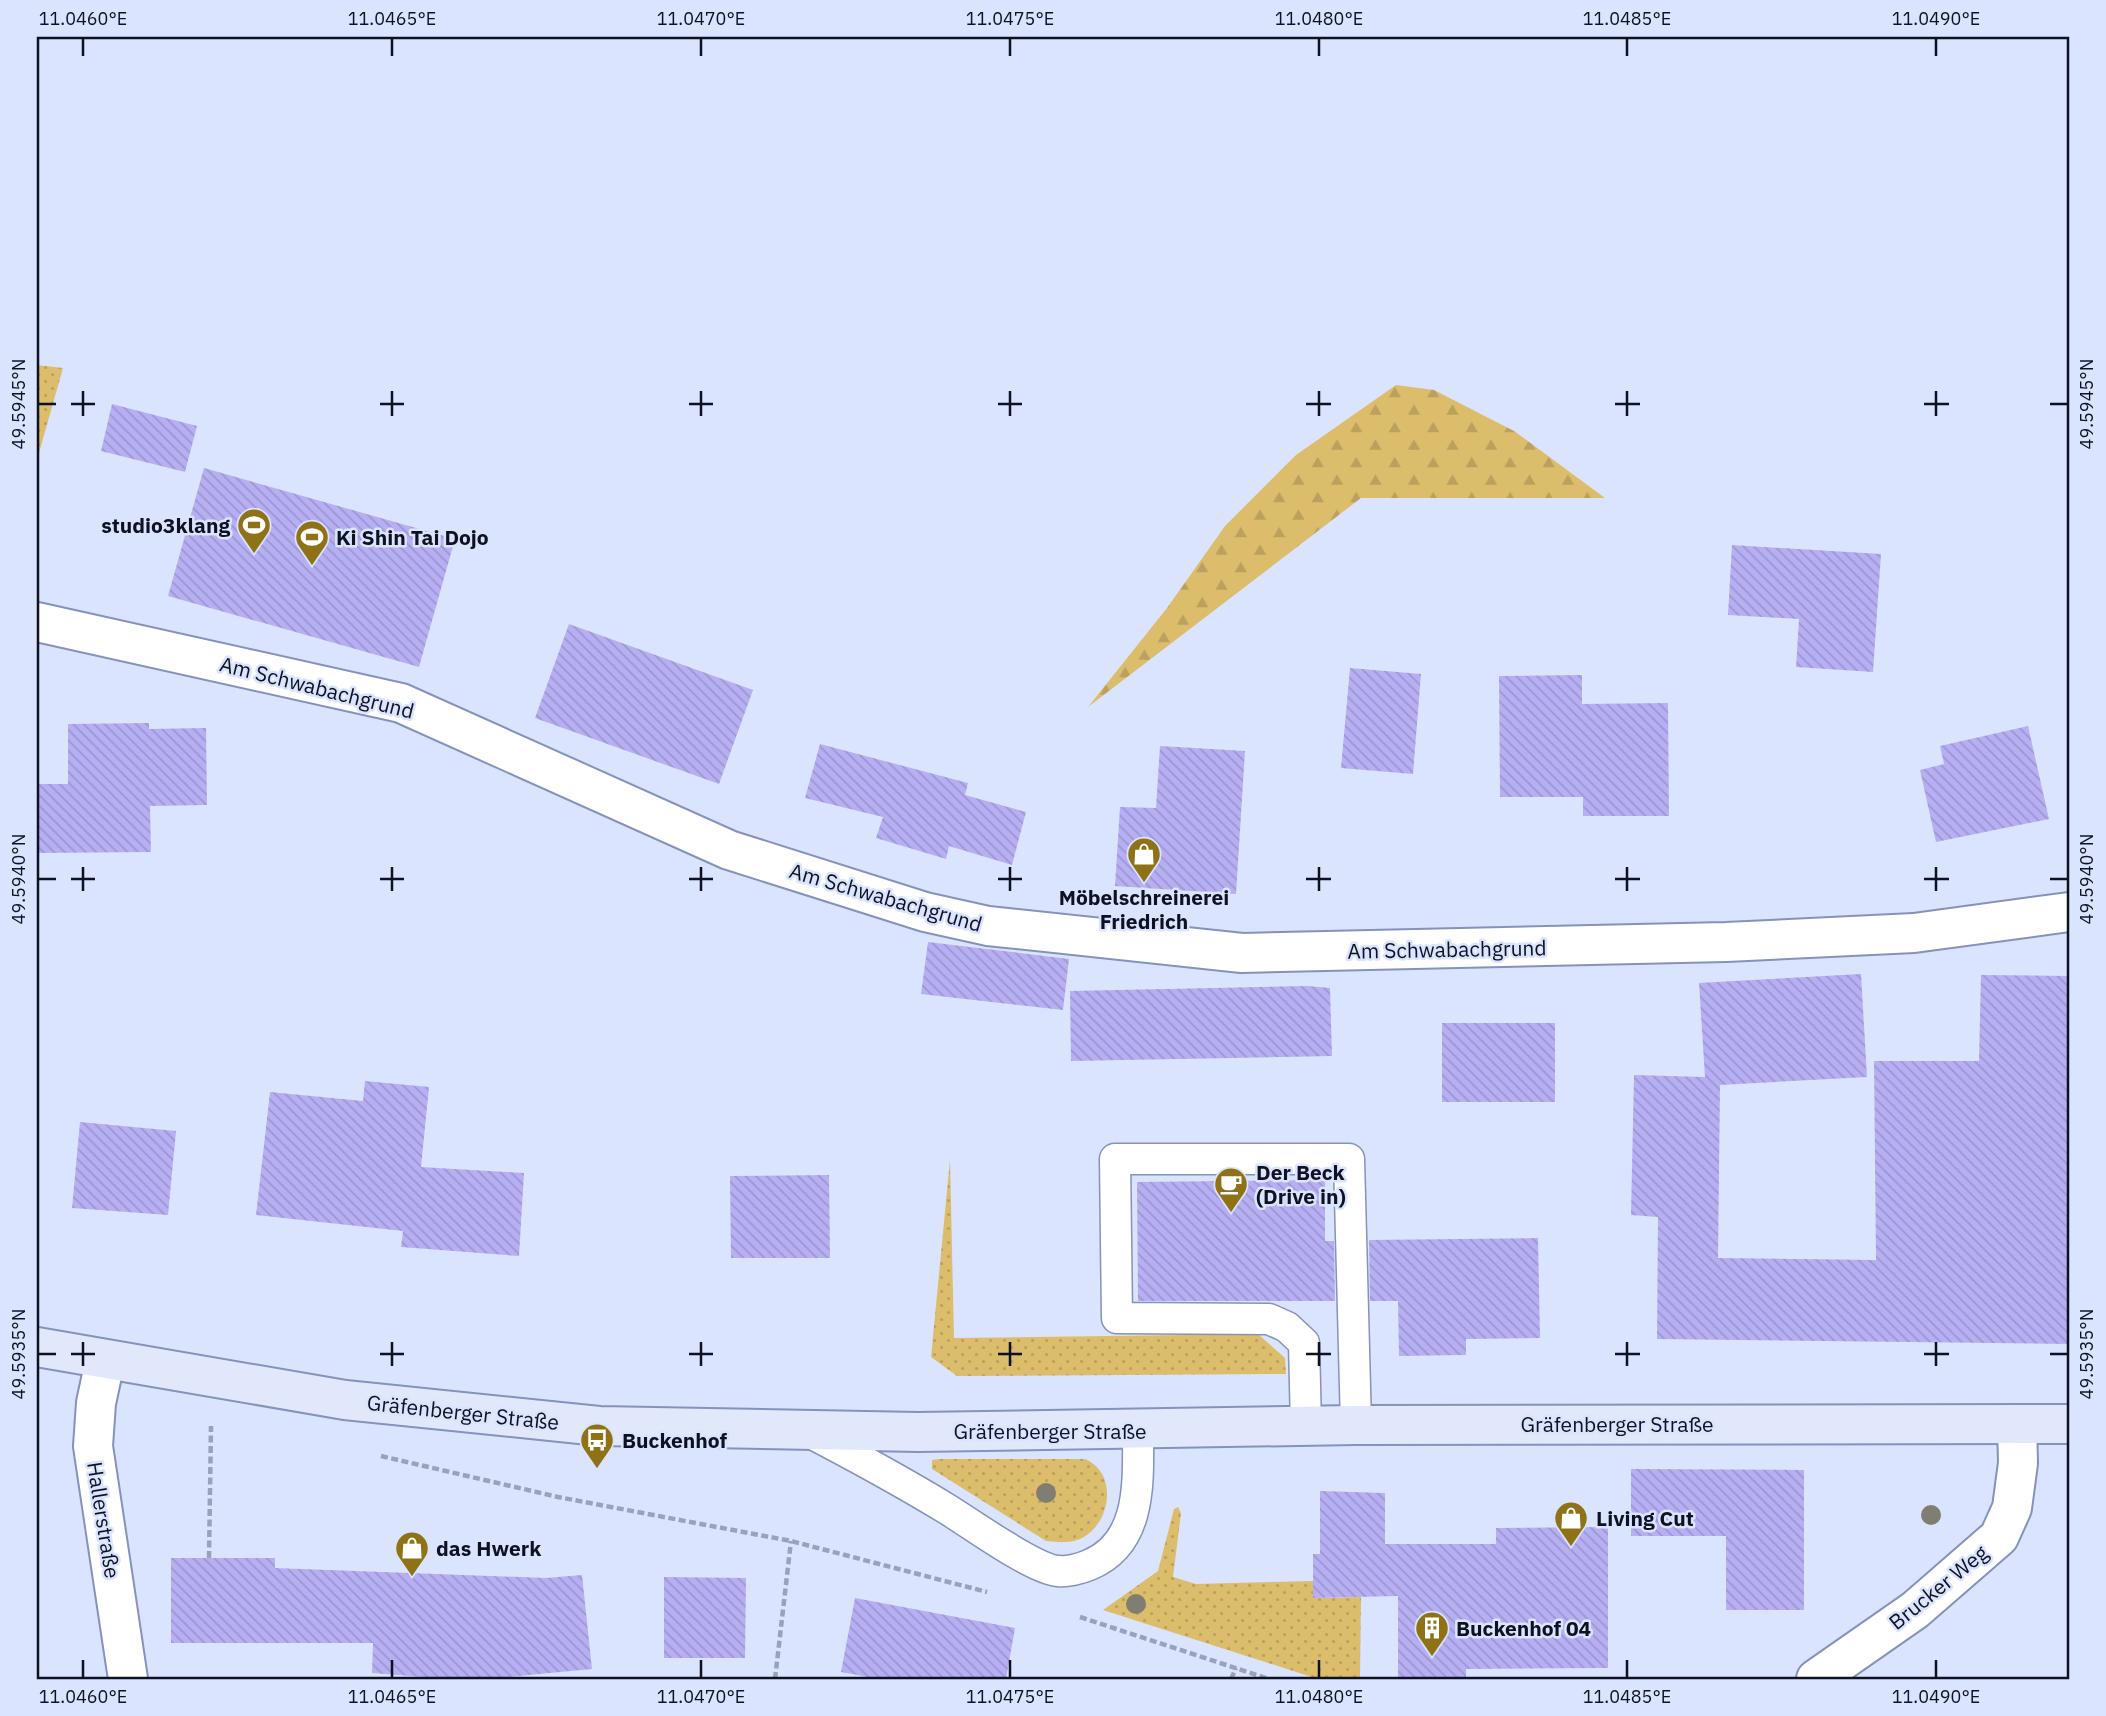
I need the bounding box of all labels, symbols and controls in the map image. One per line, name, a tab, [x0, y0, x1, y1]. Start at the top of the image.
text: 11.0460°E	[39, 7, 127, 30]
text: 11.0465°E	[348, 7, 436, 30]
text: 11.0470°E	[657, 7, 745, 30]
text: 11.0475°E	[966, 7, 1054, 30]
text: 11.0480°E	[1275, 7, 1363, 30]
text: 11.0485°E	[1583, 7, 1671, 30]
text: 11.0490°E	[1892, 7, 1980, 30]
text: 49.5945°N	[7, 359, 30, 449]
text: 49.5945°N	[2075, 359, 2098, 449]
sports icon: studio3klang	[235, 506, 273, 555]
place label: studio3klang	[101, 511, 230, 539]
sports icon: Ki Shin Tai Dojo	[293, 518, 331, 567]
place label: Ki Shin Tai Dojo	[336, 523, 489, 551]
street label: Am Schwabachgrund	[217, 649, 417, 725]
text: 49.5940°N	[7, 834, 30, 924]
text: 49.5940°N	[2075, 834, 2098, 924]
shop icon: Möbelschreinerei Friedrich	[1125, 835, 1163, 884]
street label: Am Schwabachgrund	[786, 856, 986, 938]
place label: Möbelschreinerei Friedrich	[1059, 883, 1229, 935]
street label: Am Schwabachgrund	[1347, 933, 1547, 965]
place label: Der Beck (Drive in)	[1256, 1158, 1346, 1210]
cafe icon: Der Beck (Drive in)	[1212, 1165, 1250, 1214]
text: 49.5935°N	[7, 1309, 30, 1399]
text: 49.5935°N	[2075, 1309, 2098, 1399]
street label: Gräfenberger Straße	[366, 1388, 560, 1436]
street label: Gräfenberger Straße	[1520, 1410, 1714, 1438]
street label: Gräfenberger Straße	[953, 1417, 1147, 1445]
bus stop icon: Buckenhof	[578, 1421, 616, 1470]
place label: Buckenhof	[622, 1426, 727, 1454]
street label: Hallerstraße	[81, 1460, 127, 1580]
shop icon: Living Cut	[1552, 1499, 1590, 1548]
place label: Living Cut	[1596, 1504, 1694, 1532]
shop icon: das Hwerk	[393, 1529, 431, 1578]
place label: das Hwerk	[436, 1534, 542, 1562]
street label: Brucker Weg	[1883, 1538, 1993, 1636]
building icon: Buckenhof 04	[1413, 1609, 1451, 1658]
place label: Buckenhof 04	[1456, 1614, 1591, 1642]
text: 11.0460°E	[39, 1685, 127, 1708]
text: 11.0465°E	[348, 1685, 436, 1708]
text: 11.0470°E	[657, 1685, 745, 1708]
text: 11.0475°E	[966, 1685, 1054, 1708]
text: 11.0480°E	[1275, 1685, 1363, 1708]
text: 11.0485°E	[1583, 1685, 1671, 1708]
text: 11.0490°E	[1892, 1685, 1980, 1708]

